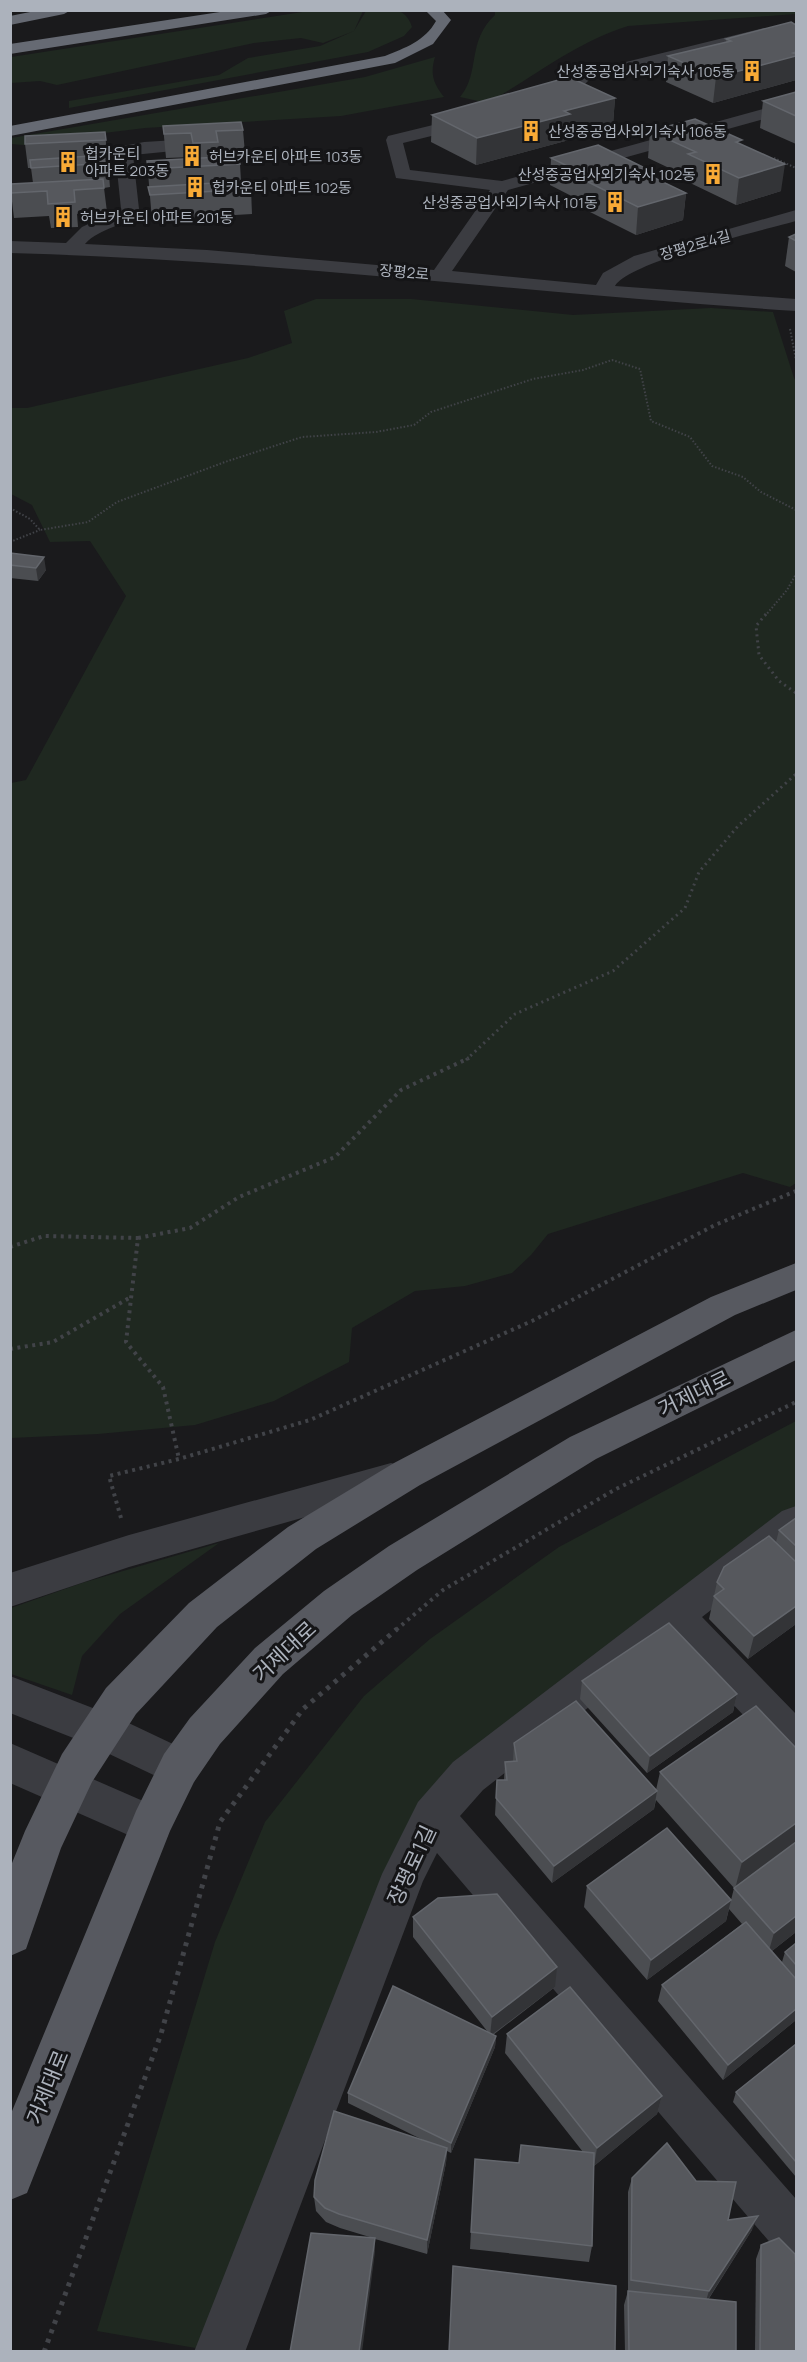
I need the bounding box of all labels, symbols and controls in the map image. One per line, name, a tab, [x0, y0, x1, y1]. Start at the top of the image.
building icon: 산성중공업사외기숙사 105동	[740, 59, 764, 83]
place label: 산성중공업사외기숙사 105동	[557, 61, 735, 82]
building icon: 산성중공업사외기숙사 106동	[519, 119, 543, 143]
place label: 산성중공업사외기숙사 106동	[548, 121, 727, 142]
place label: 헙카운티 아파트 203동	[85, 143, 169, 181]
building icon: 허브카운티 아파트 103동	[180, 144, 204, 168]
place label: 허브카운티 아파트 103동	[209, 146, 363, 167]
building icon: 헙카운티 아파트 203동	[56, 150, 80, 174]
building icon: 산성중공업사외기숙사 102동	[701, 162, 725, 186]
place label: 산성중공업사외기숙사 102동	[518, 164, 696, 185]
building icon: 헙카운티 아파트 102동	[183, 175, 207, 199]
place label: 헙카운티 아파트 102동	[212, 177, 352, 198]
building icon: 산성중공업사외기숙사 101동	[603, 190, 627, 214]
place label: 산성중공업사외기숙사 101동	[422, 192, 598, 213]
building icon: 허브카운티 아파트 201동	[51, 205, 75, 229]
place label: 허브카운티 아파트 201동	[80, 207, 234, 228]
street label: 장평2로4길	[657, 225, 733, 265]
street label: 장평2로	[378, 259, 430, 285]
street label: 거제대로	[653, 1363, 735, 1423]
street label: 거제대로	[246, 1614, 322, 1688]
street label: 장평로1길	[380, 1820, 442, 1910]
street label: 거제대로	[20, 2046, 74, 2128]

